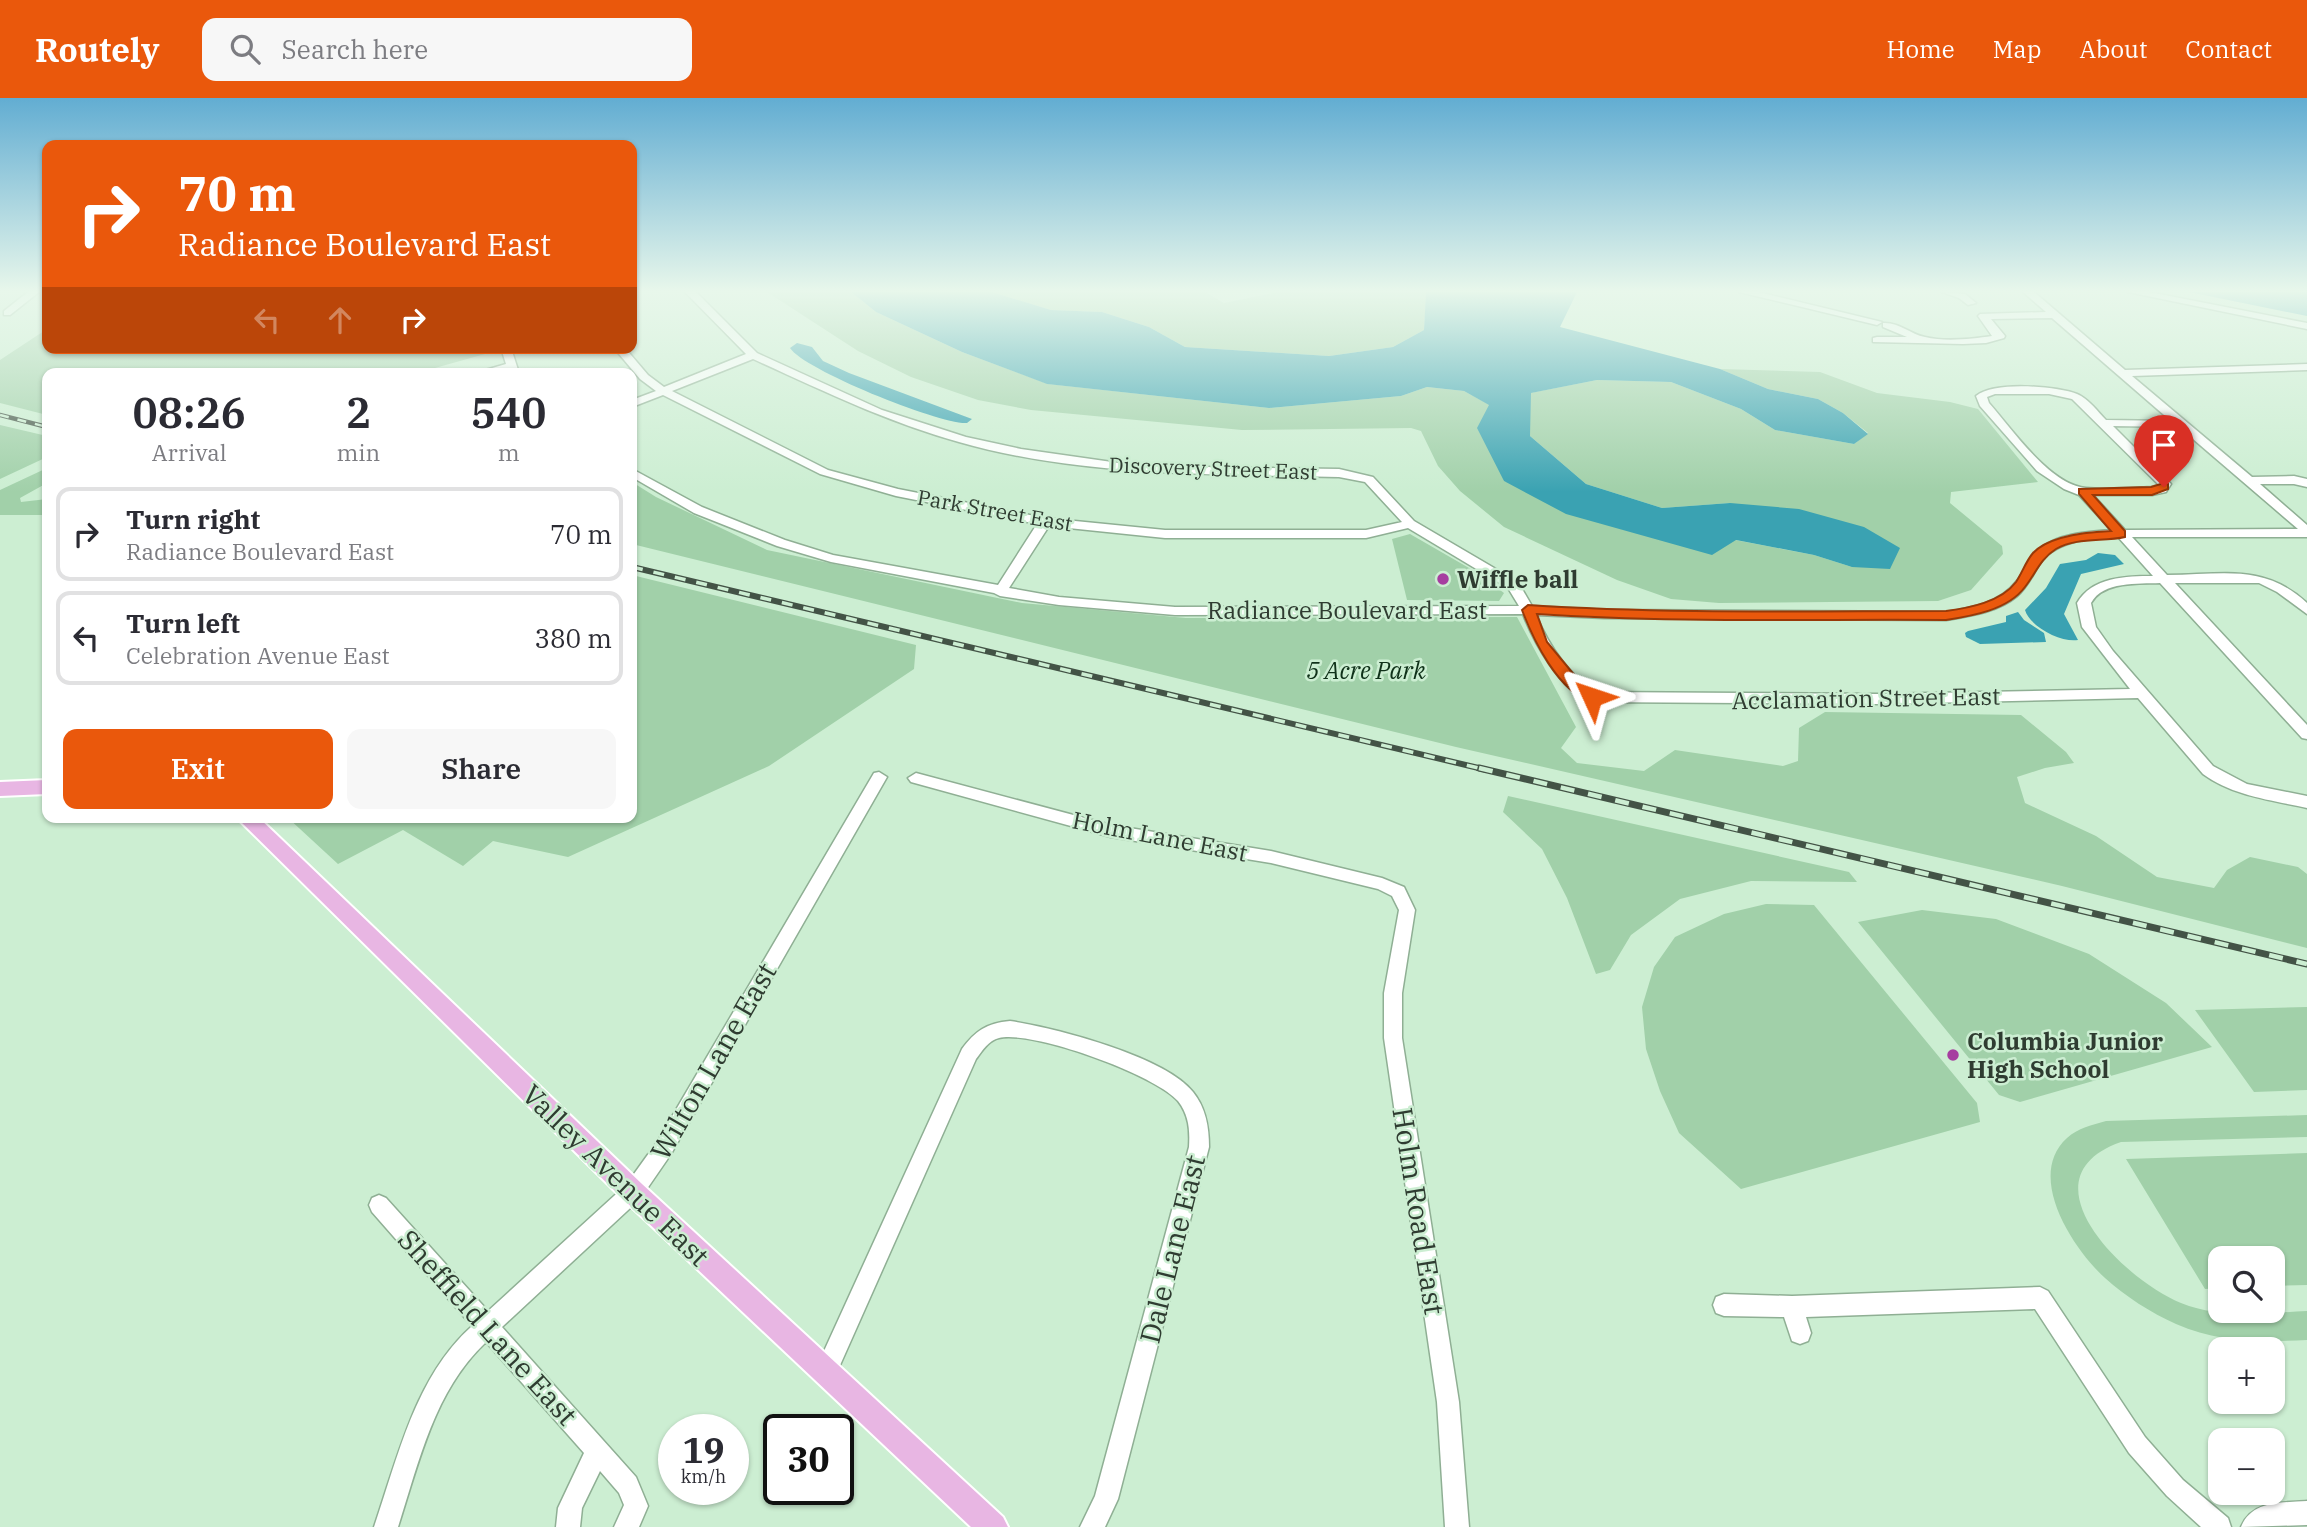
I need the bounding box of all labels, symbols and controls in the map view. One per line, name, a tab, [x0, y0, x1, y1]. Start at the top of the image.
search box	[202, 18, 692, 81]
text: Routely	[35, 28, 160, 71]
icon: search	[226, 30, 264, 68]
text: Search here	[282, 32, 428, 66]
text: Home	[1887, 33, 1955, 65]
text: Map	[1993, 33, 2041, 65]
text: About	[2079, 33, 2147, 65]
text: Contact	[2185, 33, 2272, 65]
text: 70 m	[178, 161, 296, 224]
icon: right	[63, 168, 154, 259]
text: Radiance Boulevard East	[178, 223, 551, 265]
icon: left	[248, 301, 286, 339]
icon: ahead	[321, 301, 359, 339]
icon: right	[394, 301, 432, 339]
text: 08:26	[133, 385, 246, 440]
text: 2	[346, 385, 371, 440]
text: 540	[471, 385, 546, 440]
pin	[2134, 415, 2194, 487]
icon: arrive	[2145, 426, 2183, 464]
text: Arrival	[152, 437, 227, 467]
text: min	[336, 437, 380, 467]
text: m	[498, 437, 520, 467]
street label: Discovery Street East	[1108, 450, 1318, 486]
street label: Park Street East	[915, 483, 1075, 537]
text: Turn right	[126, 502, 260, 536]
icon: right	[67, 515, 105, 553]
text: 70 m	[550, 517, 612, 551]
text: Radiance Boulevard East	[126, 536, 394, 566]
place label: Wiffle ball	[1457, 563, 1579, 595]
marker: Wiffle ball	[1435, 571, 1451, 587]
street label: Radiance Boulevard East	[1207, 594, 1487, 626]
text: Turn left	[126, 606, 240, 640]
icon: left	[67, 619, 105, 657]
text: 380 m	[534, 621, 612, 655]
text: Celebration Avenue East	[126, 640, 390, 670]
park label: 5 Acre Park	[1306, 654, 1426, 686]
position arrow	[1555, 660, 1629, 734]
street label: Acclamation Street East	[1731, 680, 2001, 716]
button: Exit	[63, 729, 333, 809]
button: Share	[347, 729, 616, 809]
street label: Holm Lane East	[1070, 803, 1250, 869]
street label: Wilton Lane East	[642, 956, 785, 1166]
place label: Columbia Junior High School	[1967, 1025, 2163, 1085]
marker: Columbia Junior High School	[1945, 1047, 1961, 1063]
street label: Valley Avenue East	[514, 1076, 718, 1274]
street label: Holm Road East	[1384, 1105, 1454, 1317]
street label: Dale Lane East	[1131, 1151, 1213, 1347]
street label: Sheffield Lane East	[390, 1221, 586, 1433]
map controls	[2208, 1246, 2285, 1505]
button: search	[2208, 1246, 2285, 1323]
button: +	[2208, 1337, 2285, 1414]
speed limit sign: 30	[763, 1414, 854, 1505]
text: 19	[682, 1427, 725, 1473]
button: −	[2208, 1428, 2285, 1505]
text: km/h	[681, 1465, 726, 1488]

